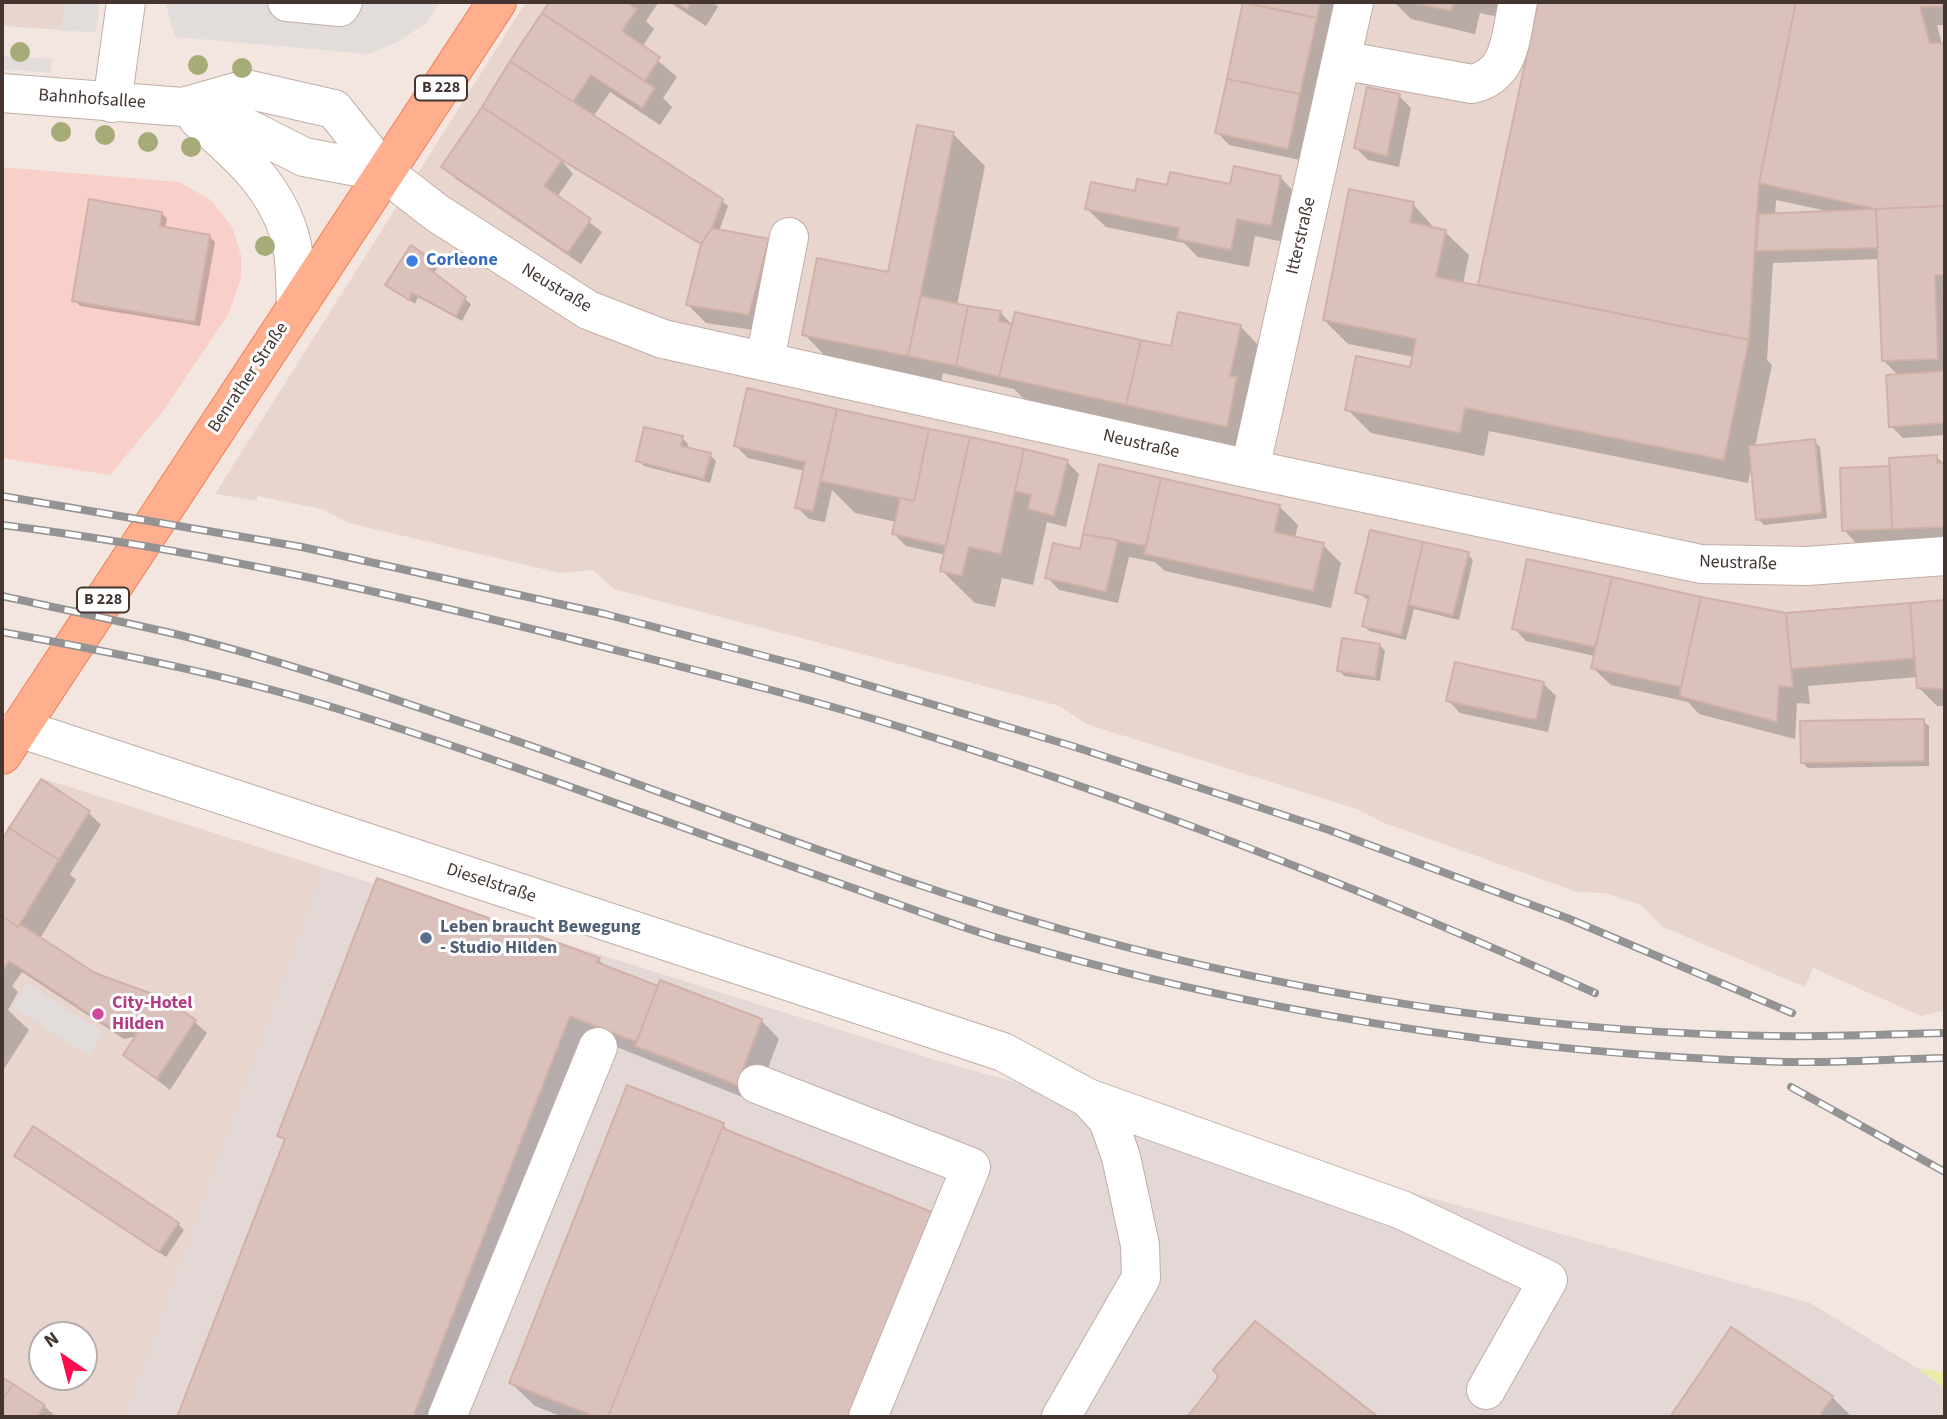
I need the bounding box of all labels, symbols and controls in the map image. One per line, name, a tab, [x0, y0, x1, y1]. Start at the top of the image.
road number: B 228	[415, 76, 467, 100]
street label: Bahnhofsallee	[38, 85, 146, 115]
street label: Itterstraße	[1283, 195, 1321, 277]
place label: Corleone	[426, 250, 498, 272]
marker: Corleone	[404, 253, 420, 269]
street label: Neustraße	[517, 260, 595, 318]
street label: Benrather Straße	[204, 319, 294, 437]
street label: Neustraße	[1101, 426, 1181, 464]
street label: Neustraße	[1699, 552, 1777, 576]
road number: B 228	[77, 587, 129, 612]
street label: Dieselstraße	[443, 859, 539, 909]
place label: Leben braucht Bewegung - Studio Hilden	[440, 917, 641, 960]
marker: Leben braucht Bewegung - Studio Hilden	[418, 930, 434, 946]
place label: City-Hotel Hilden	[112, 993, 192, 1036]
marker: City-Hotel Hilden	[90, 1006, 106, 1022]
north arrow	[28, 1321, 98, 1391]
text: N	[39, 1325, 65, 1355]

